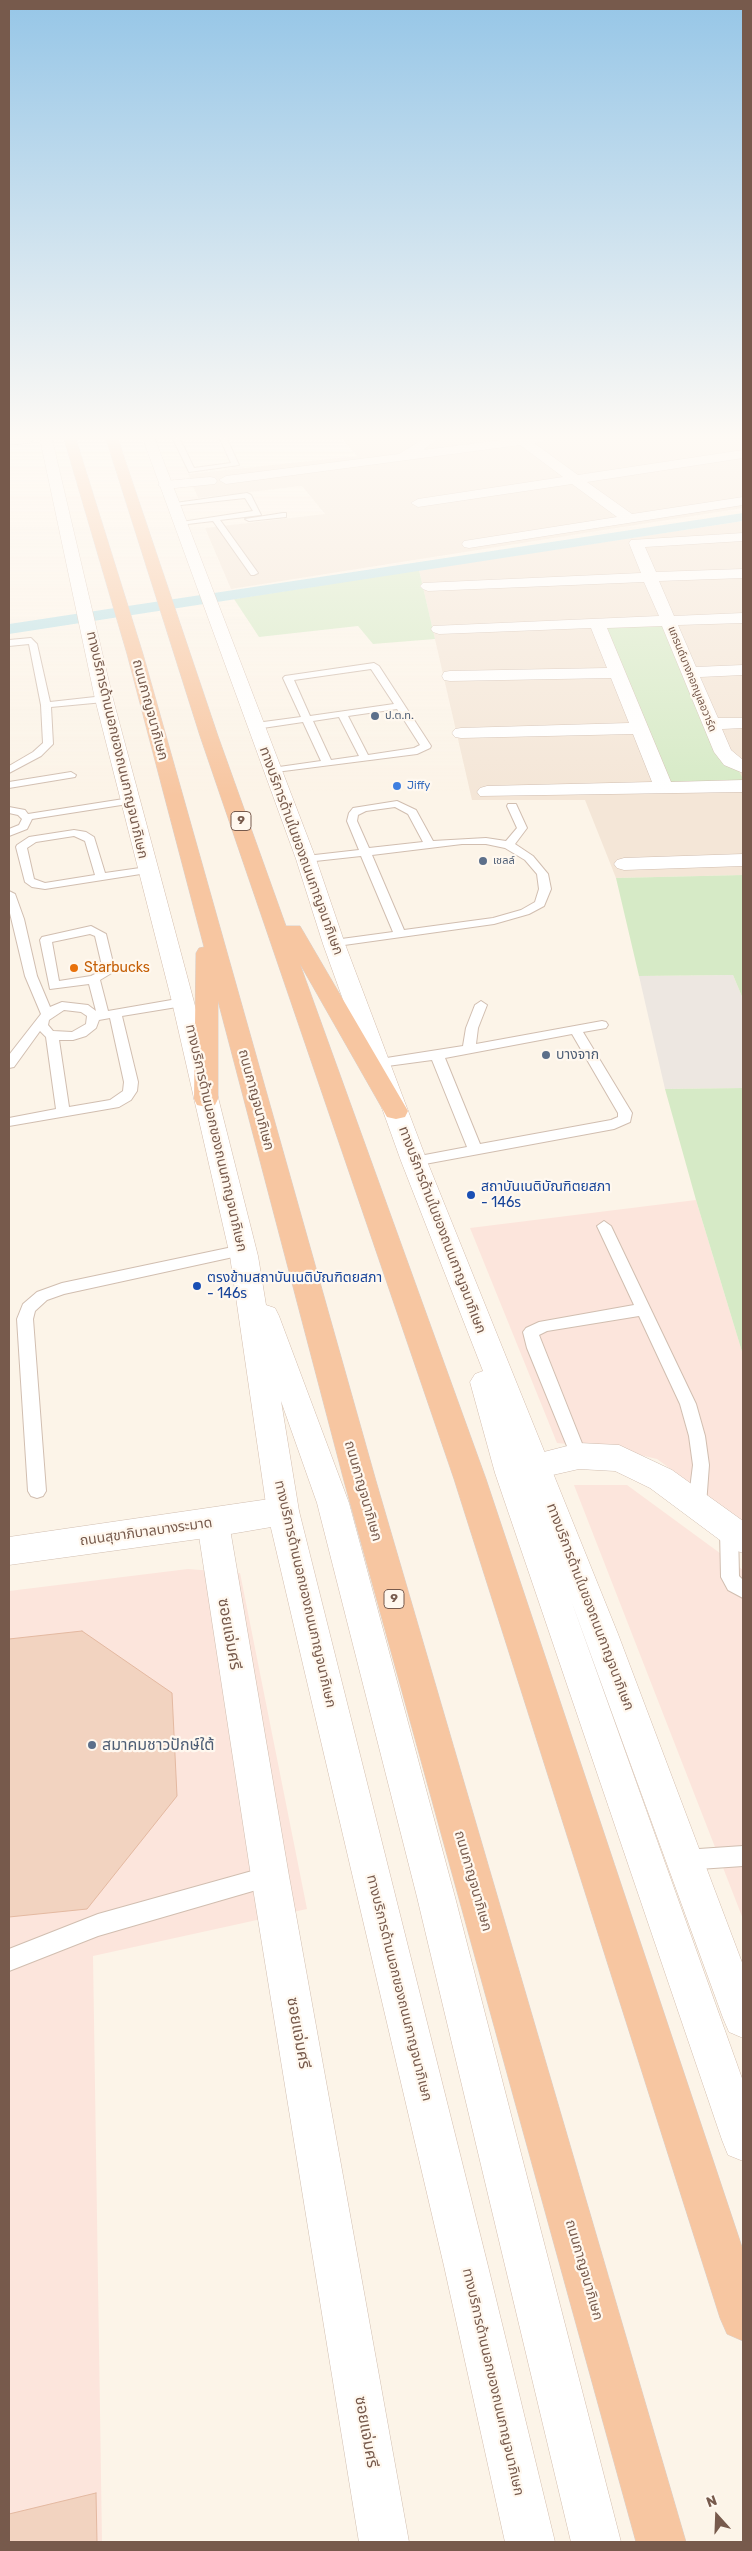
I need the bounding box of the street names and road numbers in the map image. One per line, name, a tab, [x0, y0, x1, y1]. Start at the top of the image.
street label: แกรนด์บางกอกบูเลอวาร์ด	[665, 624, 719, 734]
street label: ทางบริการด้านนอกของถนนกาญจนาภิเษก	[83, 630, 151, 860]
street label: ถนนกาญจนาภิเษก	[128, 658, 172, 762]
street label: ทางบริการด้านในของถนนกาญจนาภิเษก	[255, 745, 347, 957]
road number: 9	[231, 811, 251, 830]
street label: ทางบริการด้านนอกของถนนกาญจนาภิเษก	[182, 1023, 250, 1253]
street label: ถนนกาญจนาภิเษก	[234, 1048, 278, 1152]
street label: ทางบริการด้านในของถนนกาญจนาภิเษก	[395, 1124, 489, 1336]
street label: ถนนกาญจนาภิเษก	[341, 1439, 385, 1543]
street label: ทางบริการด้านนอกของถนนกาญจนาภิเษก	[271, 1479, 339, 1709]
street label: ทางบริการด้านในของถนนกาญจนาภิเษก	[543, 1501, 637, 1713]
street label: ถนนสุขาภิบาลบางระมาด	[79, 1514, 213, 1550]
road number: 9	[384, 1590, 404, 1608]
street label: ซอยแจ่มศรี	[213, 1597, 245, 1671]
street label: ถนนกาญจนาภิเษก	[451, 1829, 495, 1933]
street label: ทางบริการด้านนอกของถนนกาญจนาภิเษก	[363, 1873, 435, 2103]
street label: ซอยแจ่มศรี	[282, 1996, 314, 2070]
street label: ถนนกาญจนาภิเษก	[562, 2218, 606, 2322]
street label: ทางบริการด้านนอกของถนนกาญจนาภิเษก	[459, 2267, 527, 2497]
street label: ซอยแจ่มศรี	[350, 2395, 382, 2469]

